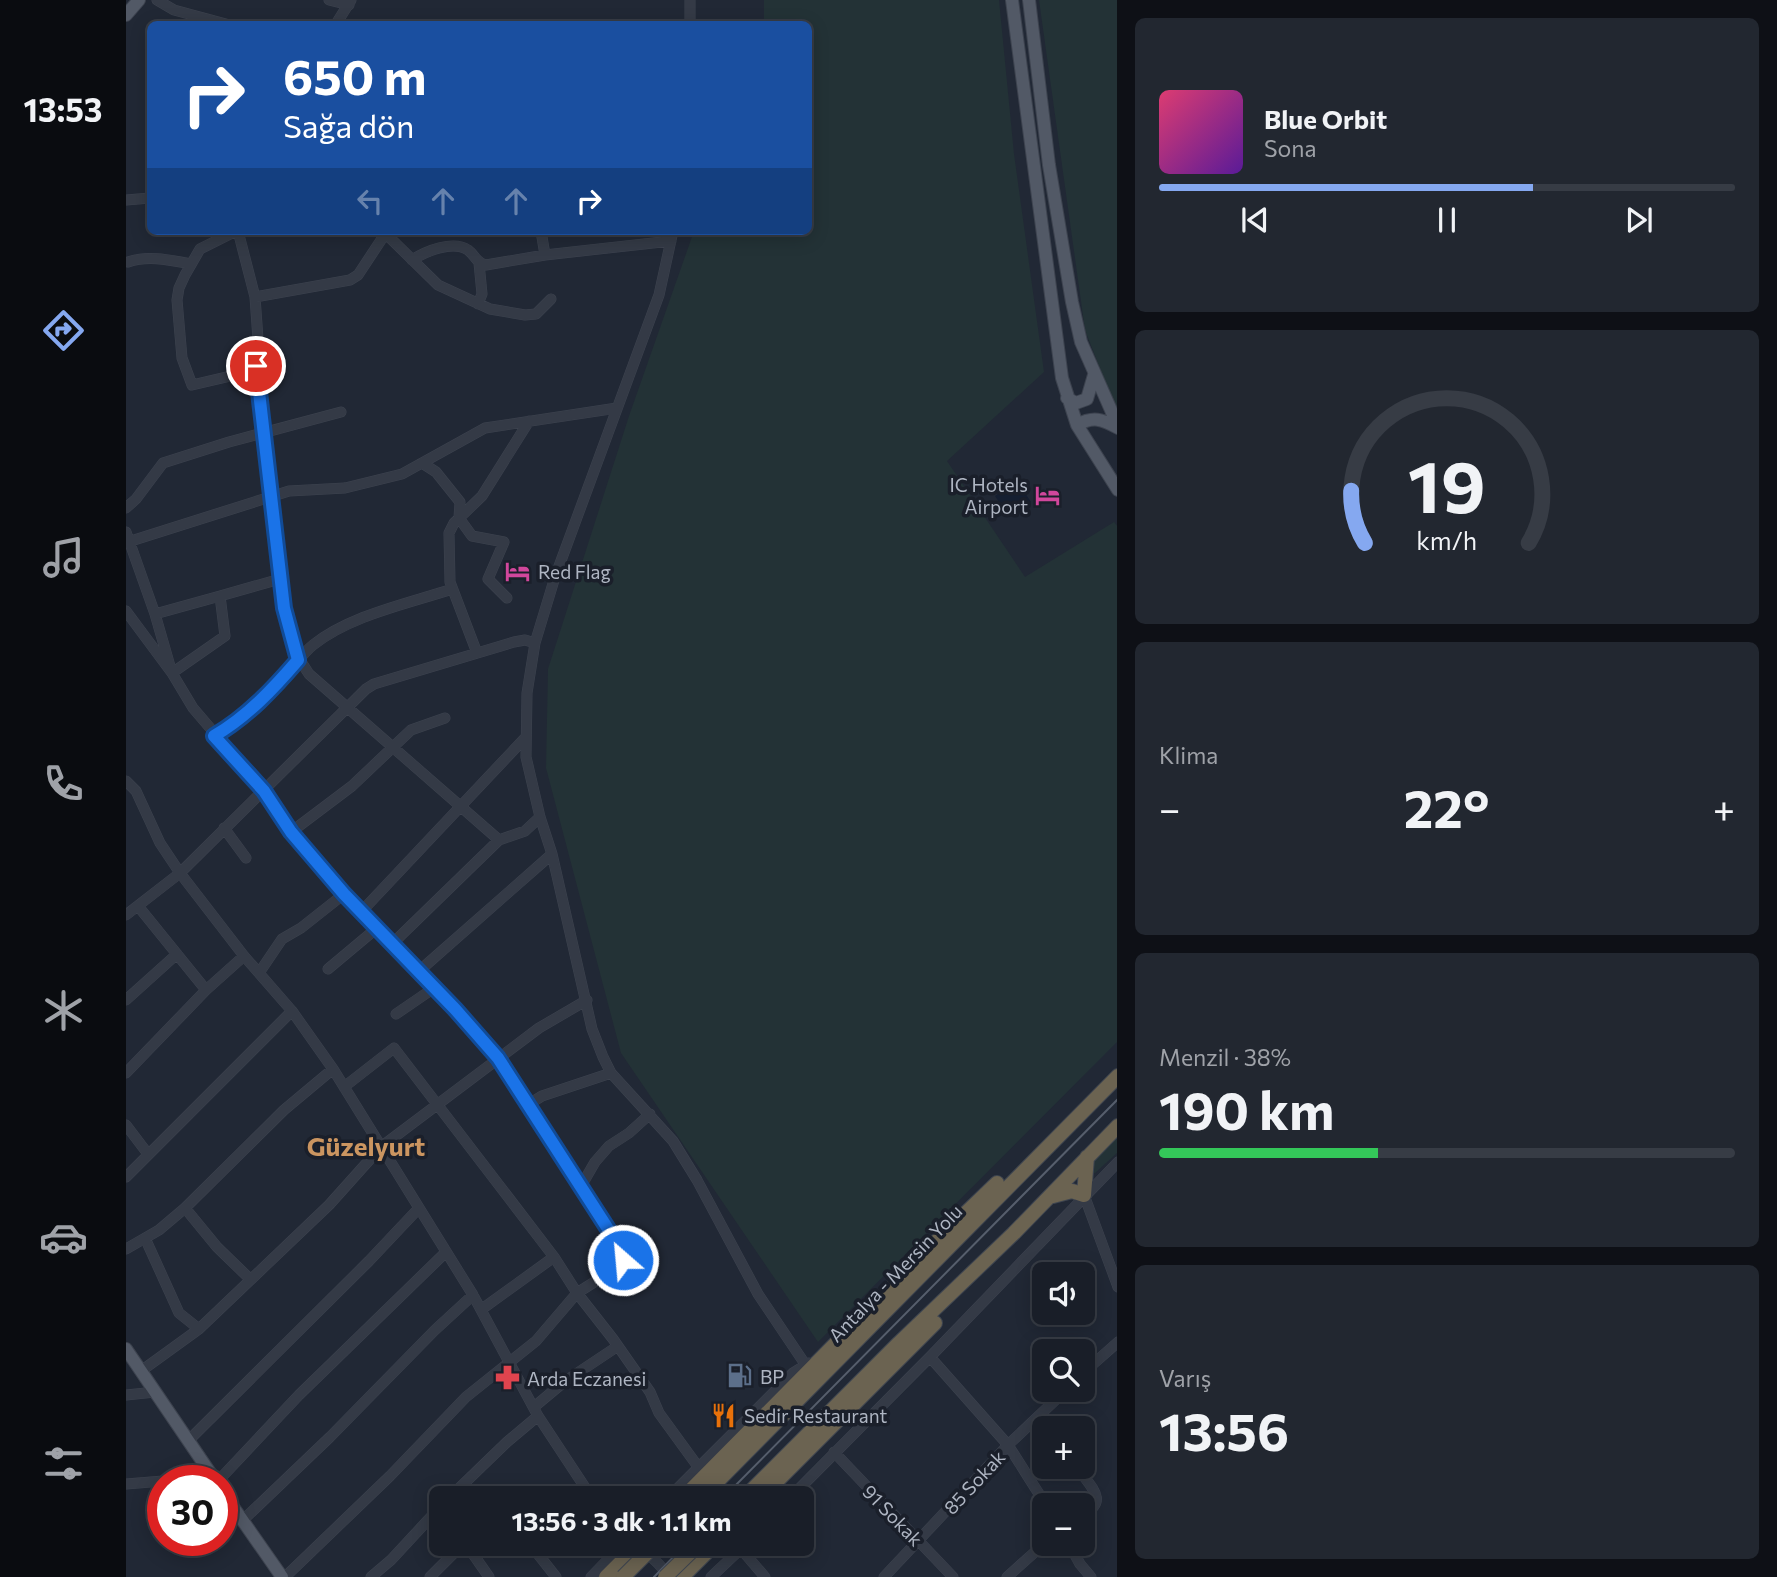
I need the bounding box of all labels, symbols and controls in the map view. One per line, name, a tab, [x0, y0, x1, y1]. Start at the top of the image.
text: 650 m	[283, 45, 426, 105]
icon: right	[168, 49, 259, 140]
text: 13:53	[24, 89, 102, 129]
text: Blue Orbit	[1264, 103, 1387, 134]
text: Sağa dön	[283, 105, 414, 145]
text: Sona	[1264, 134, 1316, 162]
icon: left	[351, 182, 389, 220]
icon: ahead	[424, 182, 462, 220]
icon: ahead	[497, 182, 535, 220]
icon: right	[570, 182, 608, 220]
icon: previous	[1236, 201, 1274, 239]
icon: pause	[1428, 201, 1466, 239]
icon: next	[1620, 201, 1658, 239]
icon: directions	[39, 306, 88, 355]
pin	[226, 336, 286, 396]
icon: arrive	[237, 347, 275, 385]
text: 19	[1408, 439, 1486, 528]
place label: IC Hotels Airport	[949, 473, 1028, 518]
hotel icon: IC Hotels Airport	[1034, 481, 1062, 509]
text: km/h	[1417, 524, 1477, 554]
icon: music	[39, 533, 88, 582]
hotel icon: Red Flag	[504, 557, 532, 585]
place label: Red Flag	[538, 560, 611, 583]
text: Klima	[1159, 741, 1218, 769]
icon: phone	[39, 759, 88, 808]
text: 22°	[1404, 775, 1489, 839]
text: −	[1159, 784, 1181, 831]
text: +	[1713, 784, 1735, 831]
icon: climate	[39, 986, 88, 1035]
text: Menzil · 38%	[1159, 1043, 1291, 1071]
text: 190 km	[1159, 1077, 1334, 1141]
district label: Güzelyurt	[307, 1130, 425, 1161]
street label: Antalya - Mersin Yolu	[823, 1199, 967, 1347]
icon: car	[39, 1213, 88, 1262]
position arrow	[586, 1223, 660, 1297]
map controls	[1032, 1262, 1095, 1556]
button: sound	[1032, 1262, 1095, 1325]
button: search	[1032, 1339, 1095, 1402]
fuel station icon: BP	[726, 1362, 754, 1390]
pharmacy icon: Arda Eczanesi	[493, 1364, 521, 1392]
text: Varış	[1159, 1364, 1211, 1392]
place label: BP	[760, 1365, 784, 1388]
place label: Arda Eczanesi	[527, 1367, 646, 1390]
text: 13:56	[1159, 1398, 1289, 1462]
restaurant icon: Sedir Restaurant	[710, 1401, 738, 1429]
place label: Sedir Restaurant	[744, 1404, 888, 1427]
button: +	[1032, 1416, 1095, 1479]
icon: filters	[39, 1439, 88, 1488]
street label: 85 Sokak	[939, 1445, 1009, 1519]
speed limit sign: 30	[147, 1465, 238, 1556]
street label: 91 Sokak	[858, 1480, 928, 1550]
button: −	[1032, 1493, 1095, 1556]
text: 13:56 · 3 dk · 1.1 km	[512, 1505, 731, 1536]

